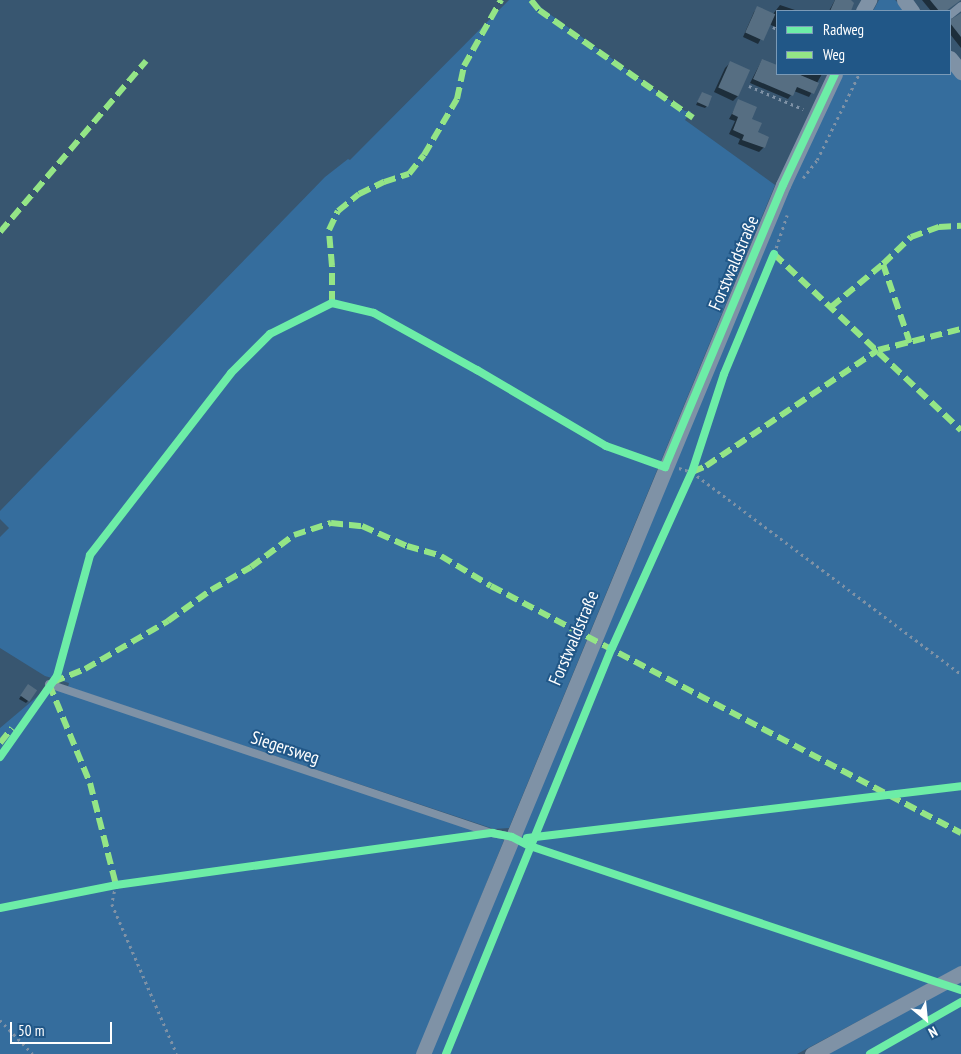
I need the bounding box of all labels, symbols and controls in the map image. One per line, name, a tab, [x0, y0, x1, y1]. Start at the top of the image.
legend	[776, 10, 951, 75]
text: Radweg	[823, 20, 864, 39]
text: Weg	[823, 45, 845, 64]
street label: Forstwaldstraße	[704, 213, 764, 313]
street label: Forstwaldstraße	[544, 588, 604, 688]
street label: Siegersweg	[248, 727, 322, 769]
north arrow	[901, 994, 951, 1044]
scale bar	[12, 1012, 115, 1044]
text: 50 m	[18, 1021, 44, 1040]
text: N	[925, 1023, 941, 1042]

